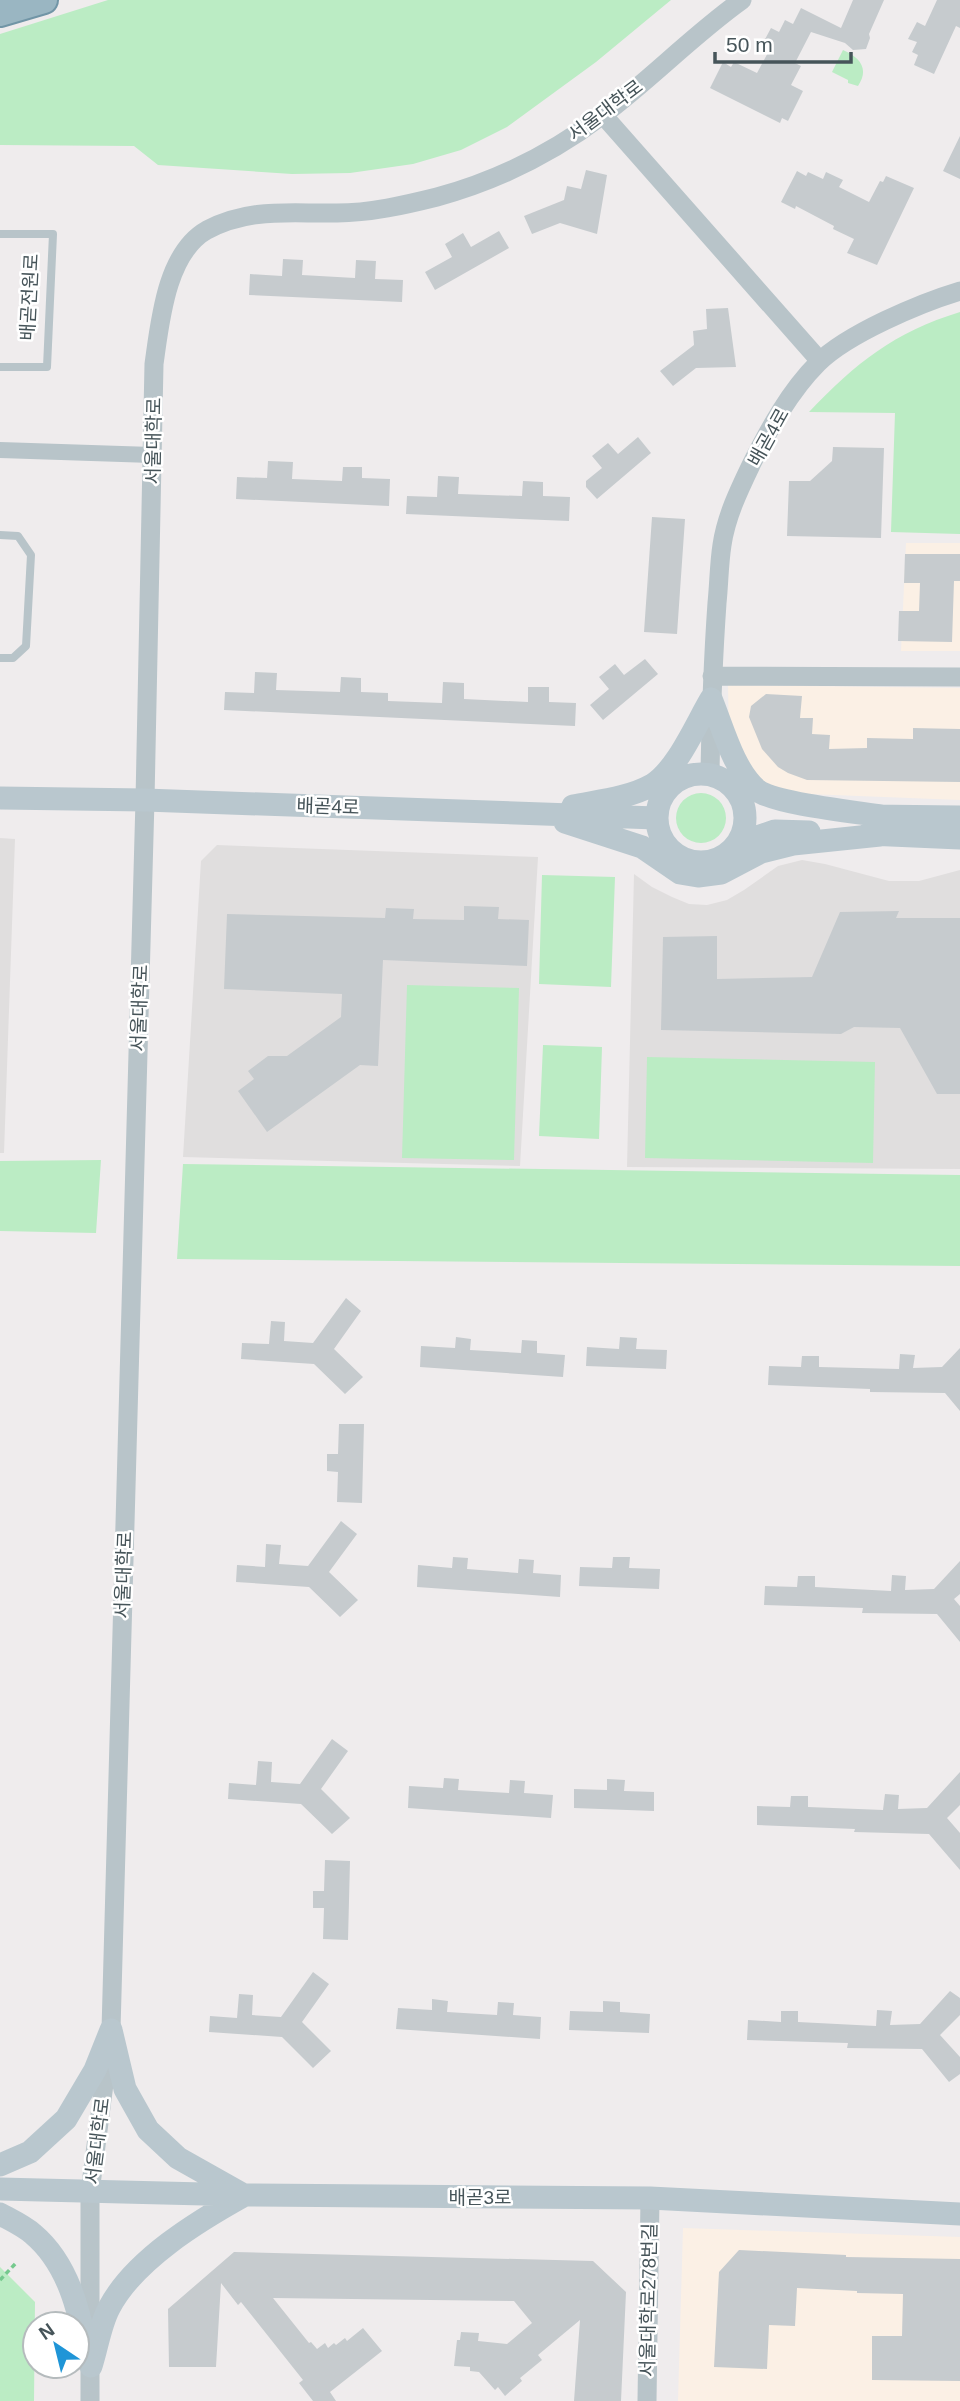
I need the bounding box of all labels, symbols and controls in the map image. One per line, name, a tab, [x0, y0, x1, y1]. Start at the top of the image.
scale bar	[715, 21, 852, 65]
text: 50 m	[726, 33, 773, 56]
street label: 서울대학로	[564, 76, 647, 145]
street label: 배곧전원로	[17, 253, 42, 341]
street label: 서울대학로	[142, 397, 165, 485]
street label: 배곧4로	[744, 405, 793, 470]
street label: 배곧4로	[296, 795, 360, 818]
street label: 서울대학로	[127, 964, 152, 1052]
street label: 서울대학로	[111, 1531, 136, 1619]
street label: 서울대학로	[82, 2096, 113, 2186]
street label: 배곧3로	[448, 2187, 512, 2208]
street label: 서울대학로278번길	[637, 2223, 660, 2377]
north arrow	[21, 2310, 91, 2380]
text: N	[35, 2319, 58, 2344]

